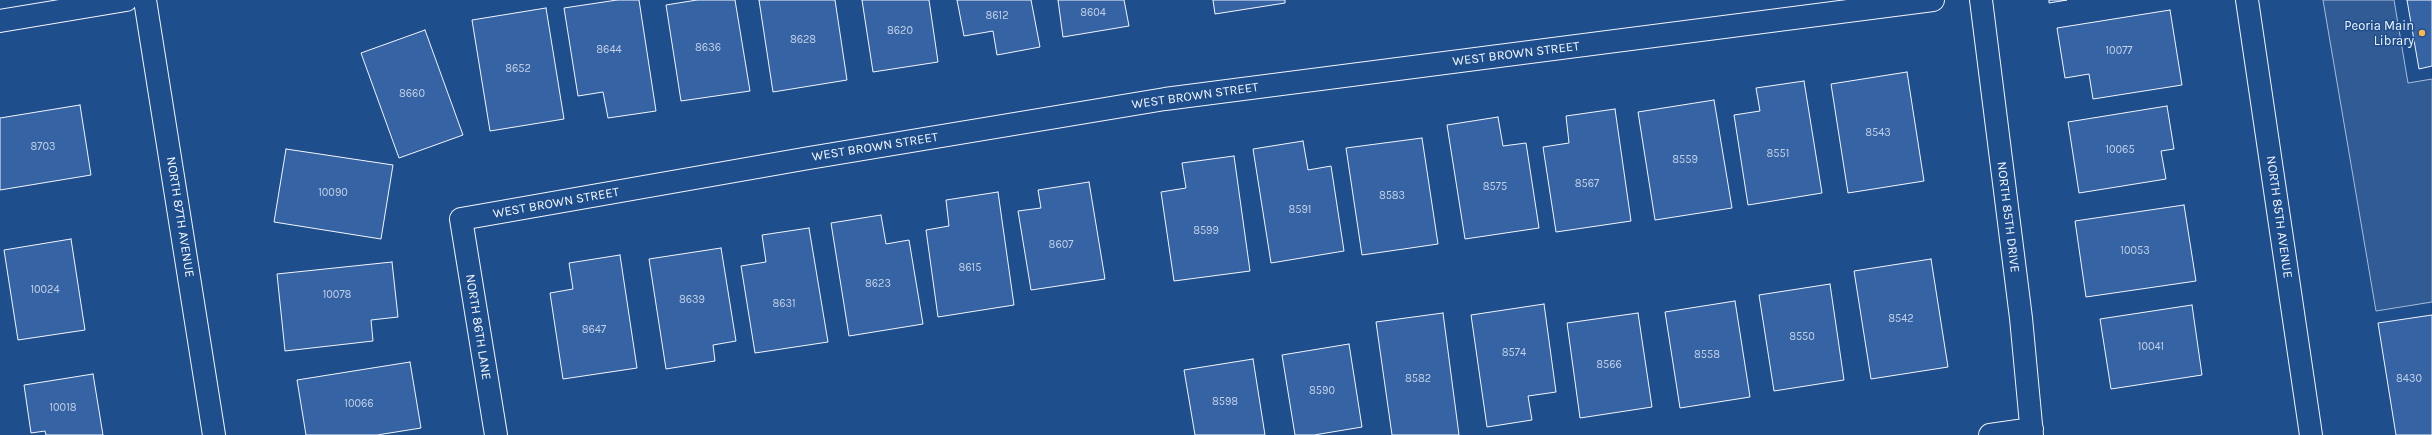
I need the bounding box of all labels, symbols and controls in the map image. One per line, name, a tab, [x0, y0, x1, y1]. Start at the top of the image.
house number: 8604	[1080, 6, 1106, 20]
house number: 8612	[985, 9, 1009, 23]
place label: Peoria Main Library	[2344, 18, 2414, 49]
house number: 8620	[887, 24, 913, 38]
marker: Peoria Main Library	[2417, 28, 2427, 38]
house number: 8628	[790, 33, 816, 47]
street label: WEST BROWN STREET	[1452, 38, 1580, 70]
house number: 8636	[695, 41, 721, 55]
house number: 8644	[596, 43, 622, 57]
house number: 10077	[2105, 44, 2133, 58]
house number: 8652	[505, 62, 531, 76]
street label: WEST BROWN STREET	[1131, 79, 1259, 113]
house number: 8660	[399, 87, 425, 101]
house number: 8543	[1865, 126, 1891, 140]
street label: WEST BROWN STREET	[811, 129, 939, 165]
house number: 8703	[31, 140, 55, 154]
house number: 10065	[2105, 143, 2135, 157]
house number: 8551	[1767, 147, 1789, 161]
house number: 8559	[1672, 153, 1698, 167]
street label: NORTH 87TH AVENUE	[163, 155, 197, 279]
street label: NORTH 85TH AVENUE	[2263, 155, 2295, 279]
street label: NORTH 85TH DRIVE	[1993, 160, 2023, 274]
house number: 8567	[1575, 177, 1599, 191]
house number: 8575	[1483, 180, 1507, 194]
street label: WEST BROWN STREET	[492, 184, 620, 222]
house number: 10090	[318, 186, 348, 200]
house number: 8583	[1379, 189, 1405, 203]
house number: 8591	[1289, 203, 1311, 217]
house number: 8599	[1193, 224, 1219, 238]
house number: 8607	[1049, 238, 1073, 252]
house number: 10053	[2120, 244, 2150, 258]
house number: 8615	[959, 261, 981, 275]
street label: NORTH 86TH LANE	[462, 273, 494, 381]
house number: 8623	[865, 277, 891, 291]
house number: 10024	[30, 283, 60, 297]
house number: 10078	[323, 288, 351, 302]
house number: 8639	[679, 293, 705, 307]
house number: 8631	[772, 297, 796, 311]
house number: 8542	[1888, 312, 1914, 326]
house number: 8647	[582, 323, 606, 337]
house number: 8550	[1789, 330, 1815, 344]
house number: 10041	[2138, 340, 2164, 354]
house number: 8574	[1502, 346, 1526, 360]
house number: 8558	[1694, 348, 1720, 362]
house number: 8566	[1596, 358, 1622, 372]
house number: 8582	[1405, 372, 1431, 386]
house number: 8430	[2396, 372, 2422, 386]
house number: 8590	[1309, 384, 1335, 398]
house number: 8598	[1212, 395, 1238, 409]
house number: 10066	[344, 397, 374, 411]
house number: 10018	[49, 401, 77, 415]

